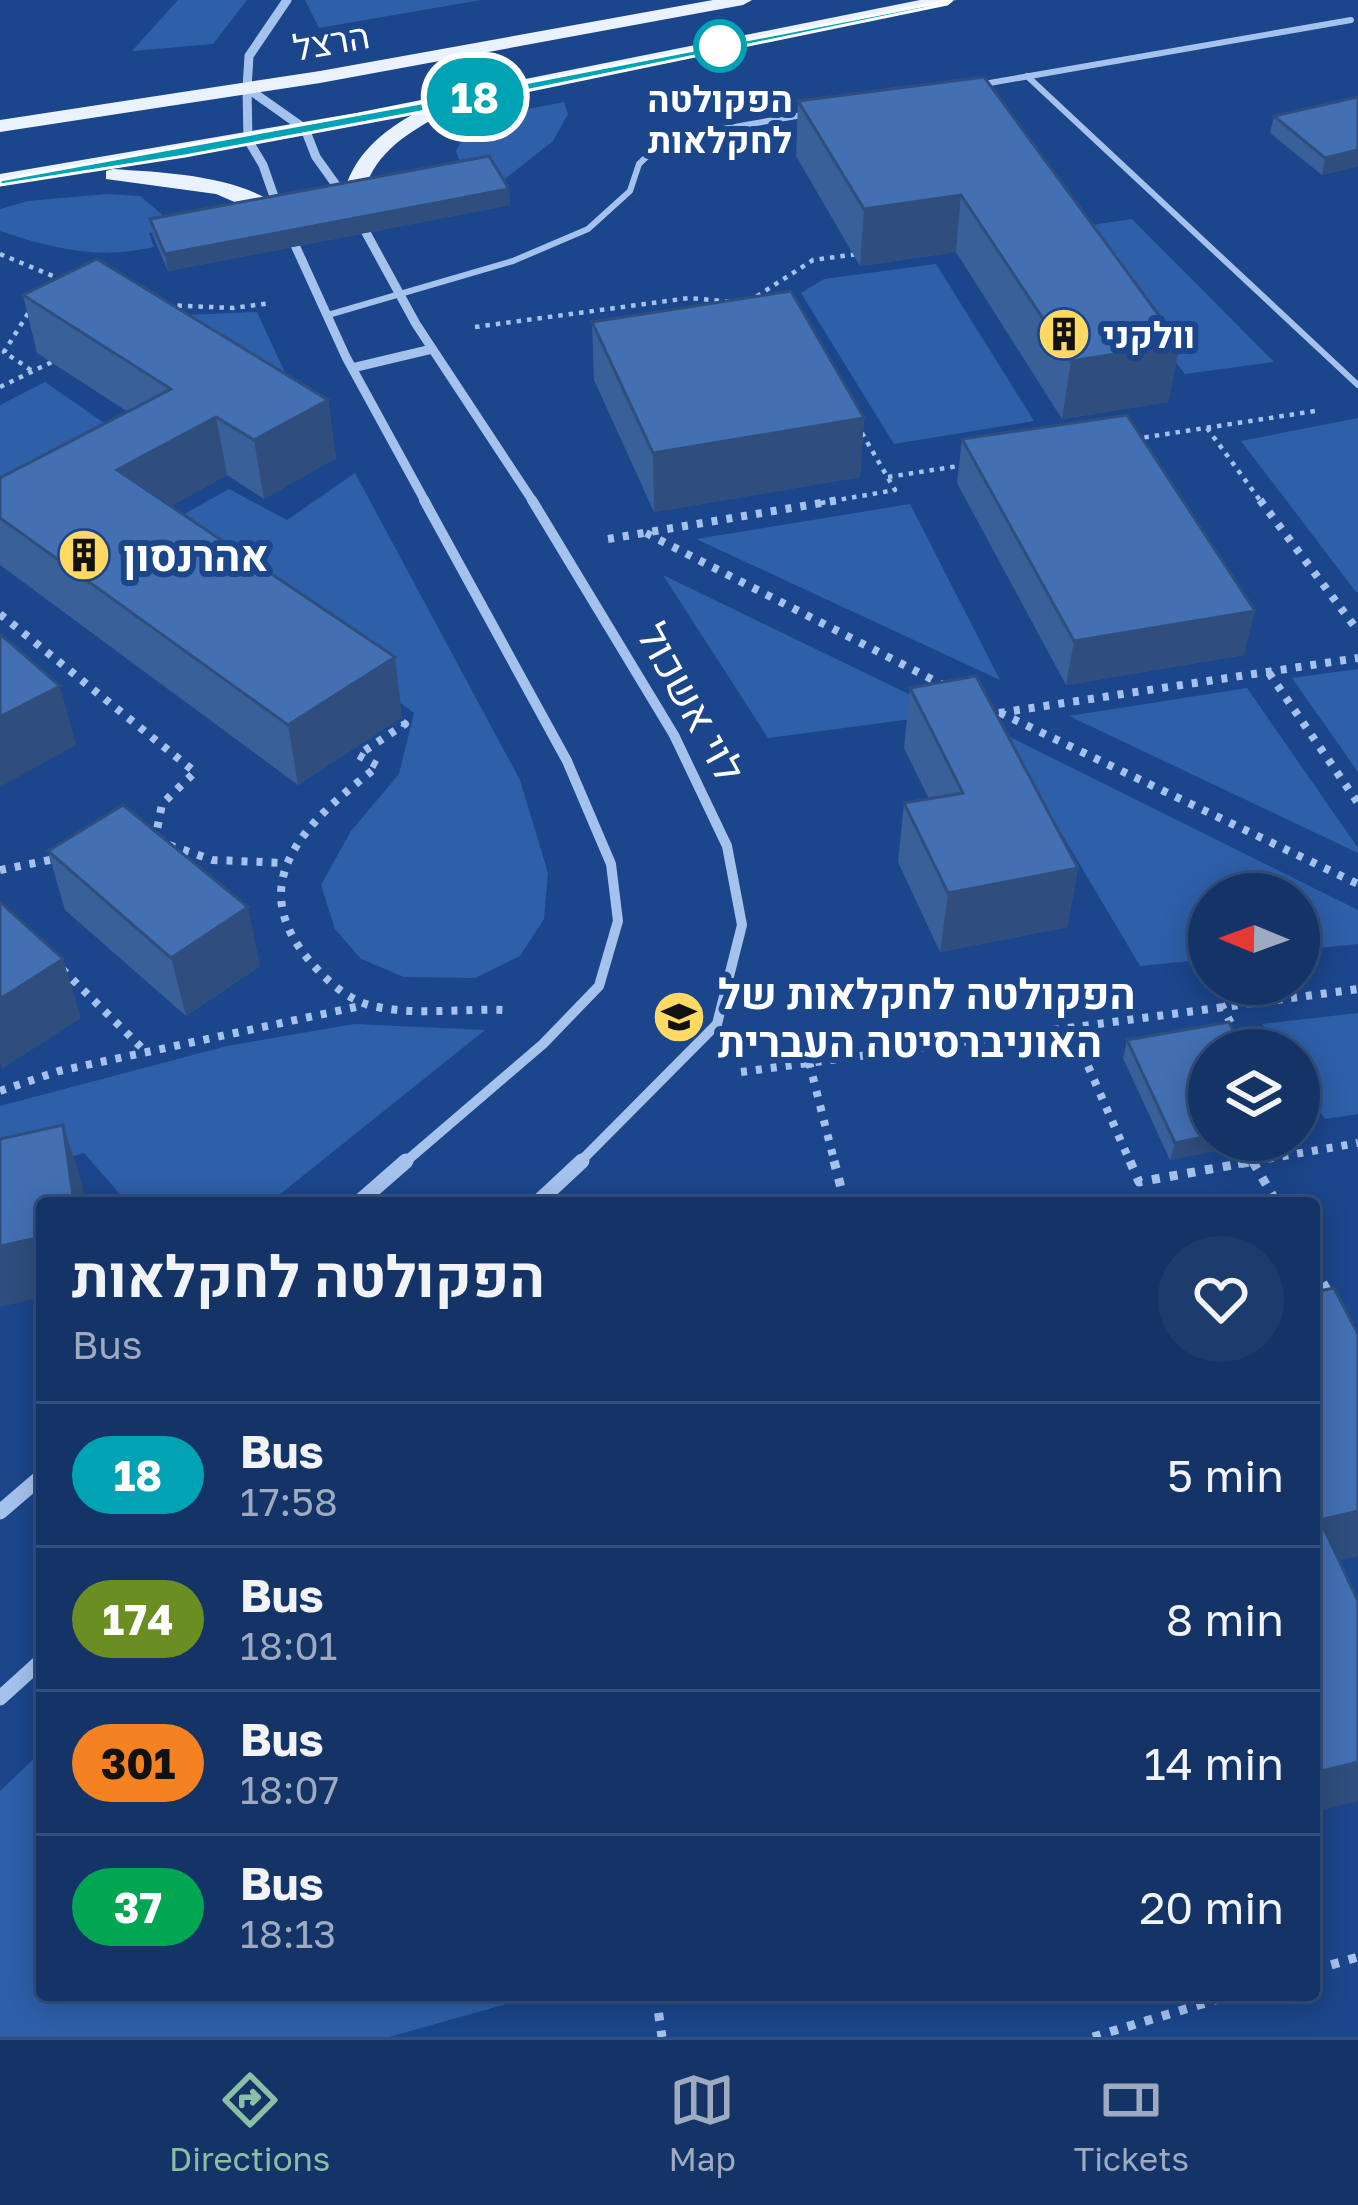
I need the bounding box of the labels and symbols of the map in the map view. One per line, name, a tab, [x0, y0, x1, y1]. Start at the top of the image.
street label: הרצל	[289, 13, 373, 69]
marker: הפקולטה לחקלאות	[695, 21, 745, 71]
line badge: 18	[421, 58, 529, 136]
place label: הפקולטה לחקלאות	[647, 77, 793, 161]
building icon: וולקני	[1036, 306, 1092, 362]
place label: וולקני	[1103, 313, 1195, 356]
building icon: אהרנסון	[56, 527, 112, 583]
place label: אהרנסון	[123, 530, 269, 580]
street label: לוי אשכול	[628, 614, 756, 790]
north arrow	[1188, 873, 1320, 1005]
place label: הפקולטה לחקלאות של האוניברסיטה העברית	[718, 968, 1136, 1066]
school or university icon: הפקולטה לחקלאות של האוניברסיטה העברית	[651, 989, 707, 1045]

